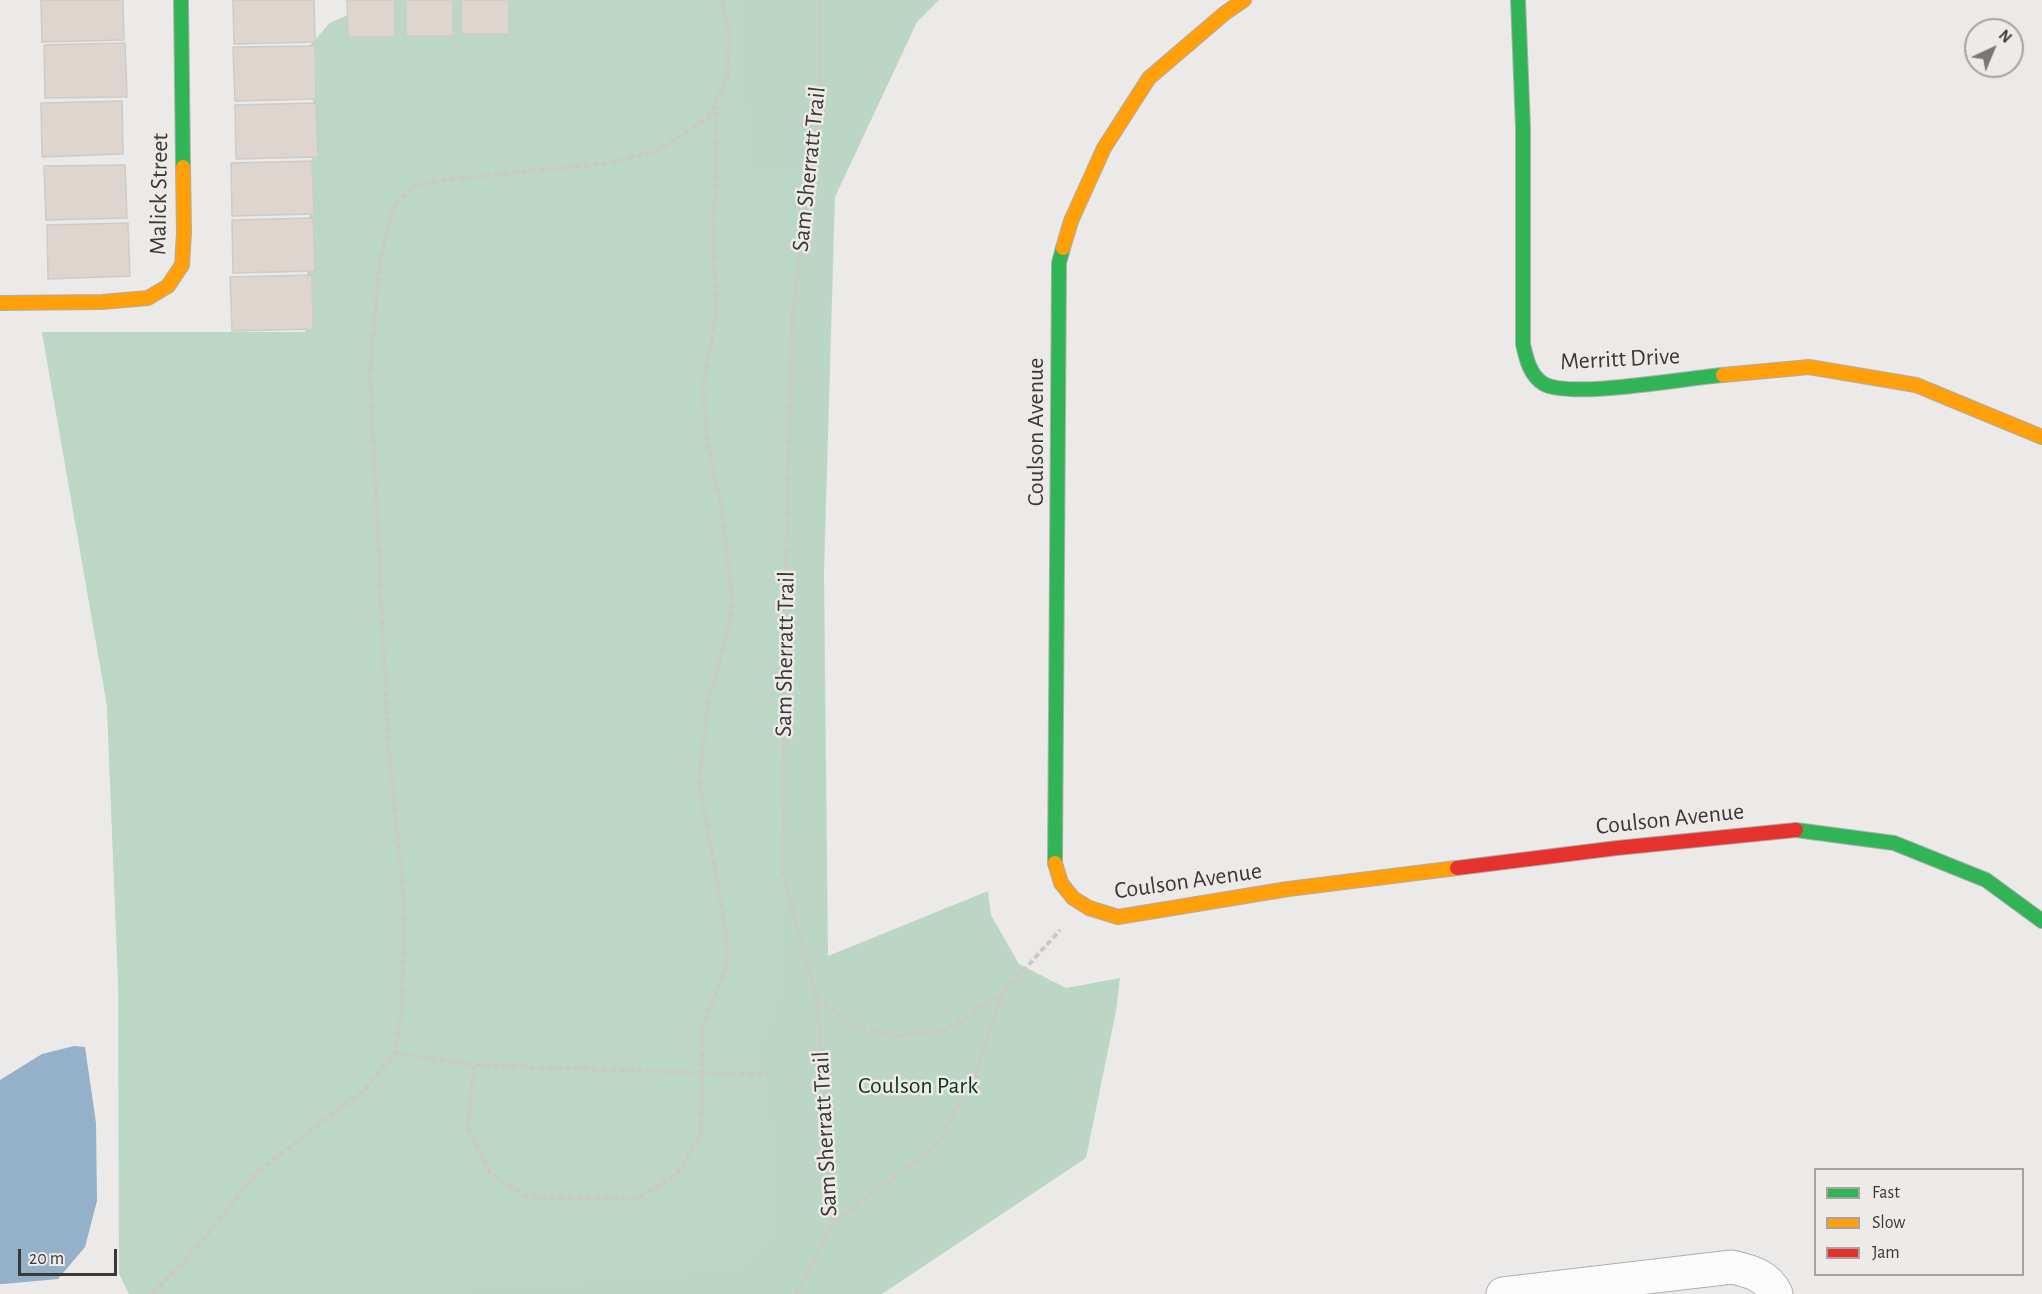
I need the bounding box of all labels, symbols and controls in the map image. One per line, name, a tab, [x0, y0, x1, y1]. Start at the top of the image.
north arrow	[1964, 18, 2024, 78]
text: N	[1996, 27, 2015, 46]
street label: Sam Sherratt Trail	[786, 85, 832, 253]
street label: Malick Street	[144, 133, 174, 255]
street label: Merritt Drive	[1559, 341, 1681, 377]
street label: Coulson Avenue	[1022, 358, 1050, 506]
street label: Sam Sherratt Trail	[769, 571, 801, 737]
street label: Coulson Avenue	[1595, 797, 1745, 841]
street label: Coulson Avenue	[1112, 856, 1264, 906]
street label: Sam Sherratt Trail	[806, 1051, 844, 1217]
park label: Coulson Park	[858, 1072, 978, 1100]
legend	[1814, 1168, 2024, 1276]
text: Fast	[1872, 1184, 1900, 1202]
text: Slow	[1872, 1214, 1905, 1232]
scale bar	[21, 1237, 120, 1275]
text: Jam	[1872, 1244, 1900, 1262]
text: 20 m	[29, 1250, 64, 1268]

